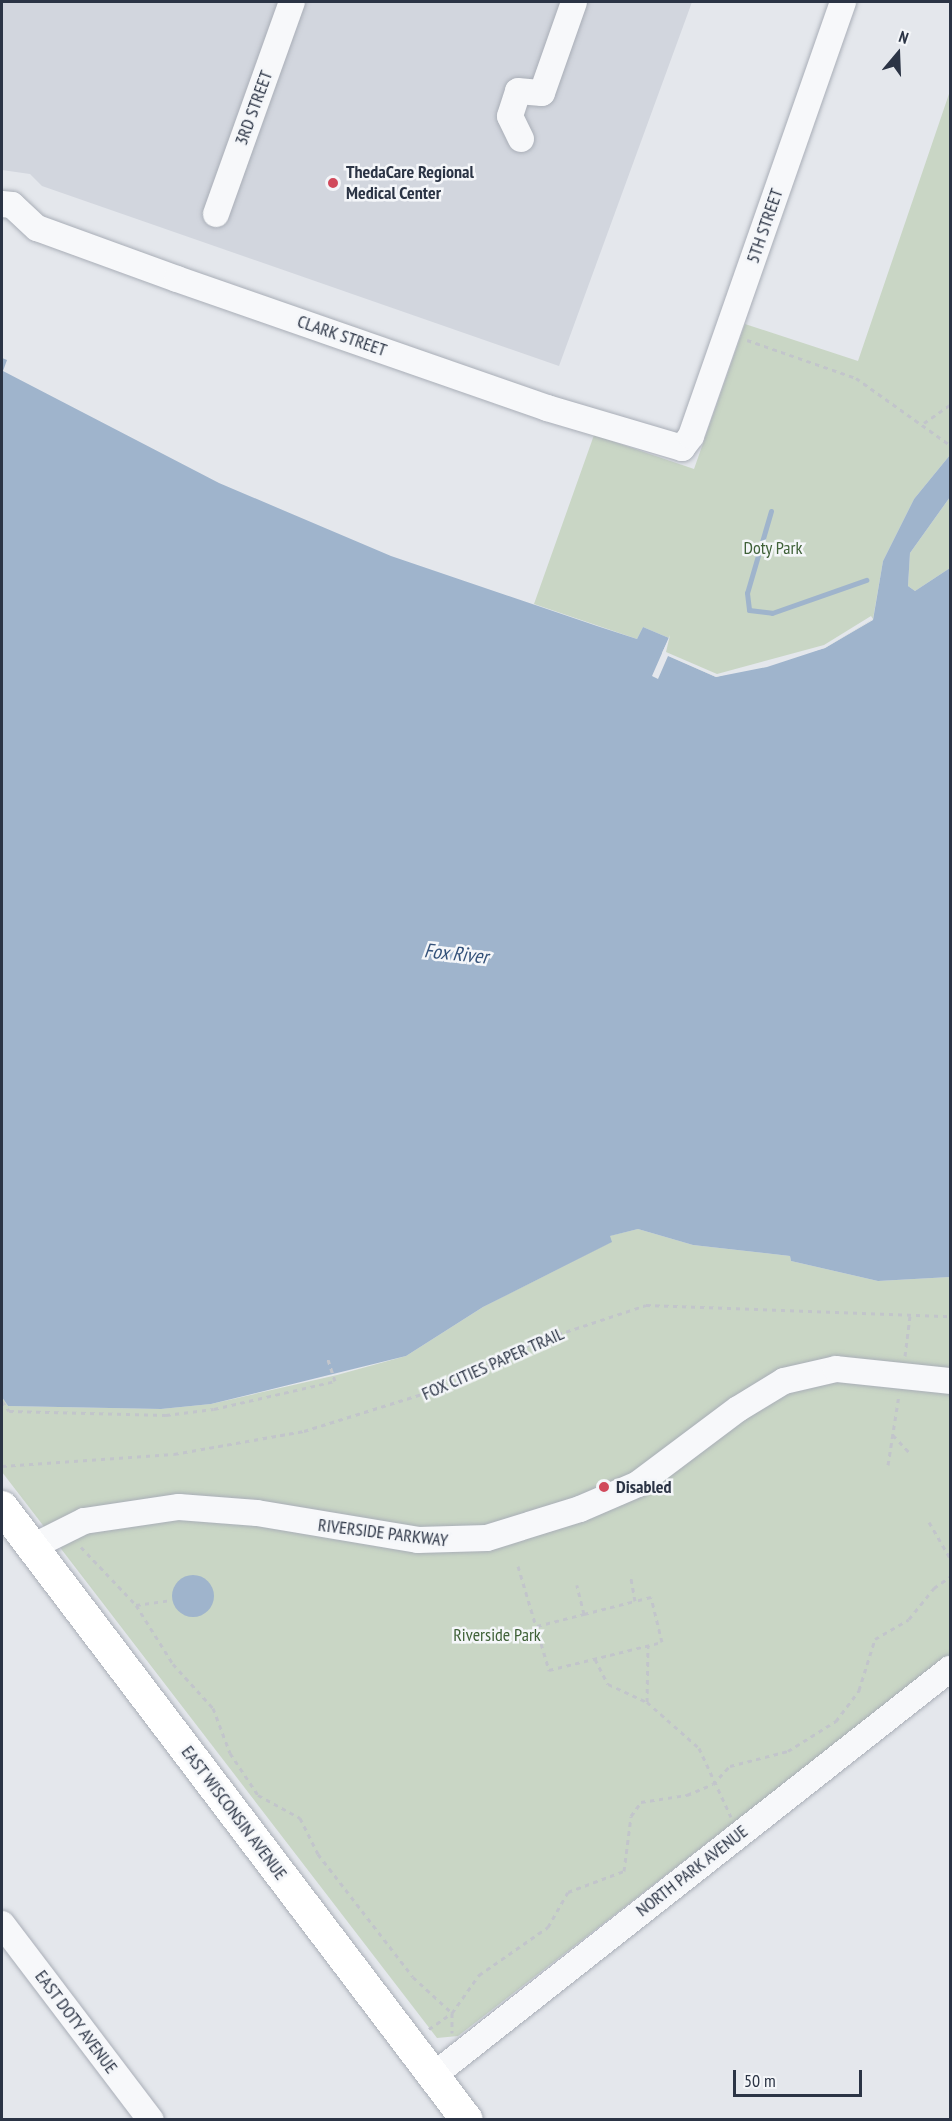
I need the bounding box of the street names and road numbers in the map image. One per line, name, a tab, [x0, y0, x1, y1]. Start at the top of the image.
street label: 3RD STREET	[231, 68, 277, 148]
street label: 5TH STREET	[742, 186, 788, 266]
street label: CLARK STREET	[294, 311, 390, 361]
street label: FOX CITIES PAPER TRAIL	[418, 1323, 568, 1405]
street label: RIVERSIDE PARKWAY	[317, 1514, 449, 1552]
street label: EAST WISCONSIN AVENUE	[176, 1741, 292, 1885]
street label: NORTH PARK AVENUE	[632, 1820, 752, 1922]
street label: EAST DOTY AVENUE	[30, 1966, 122, 2078]

